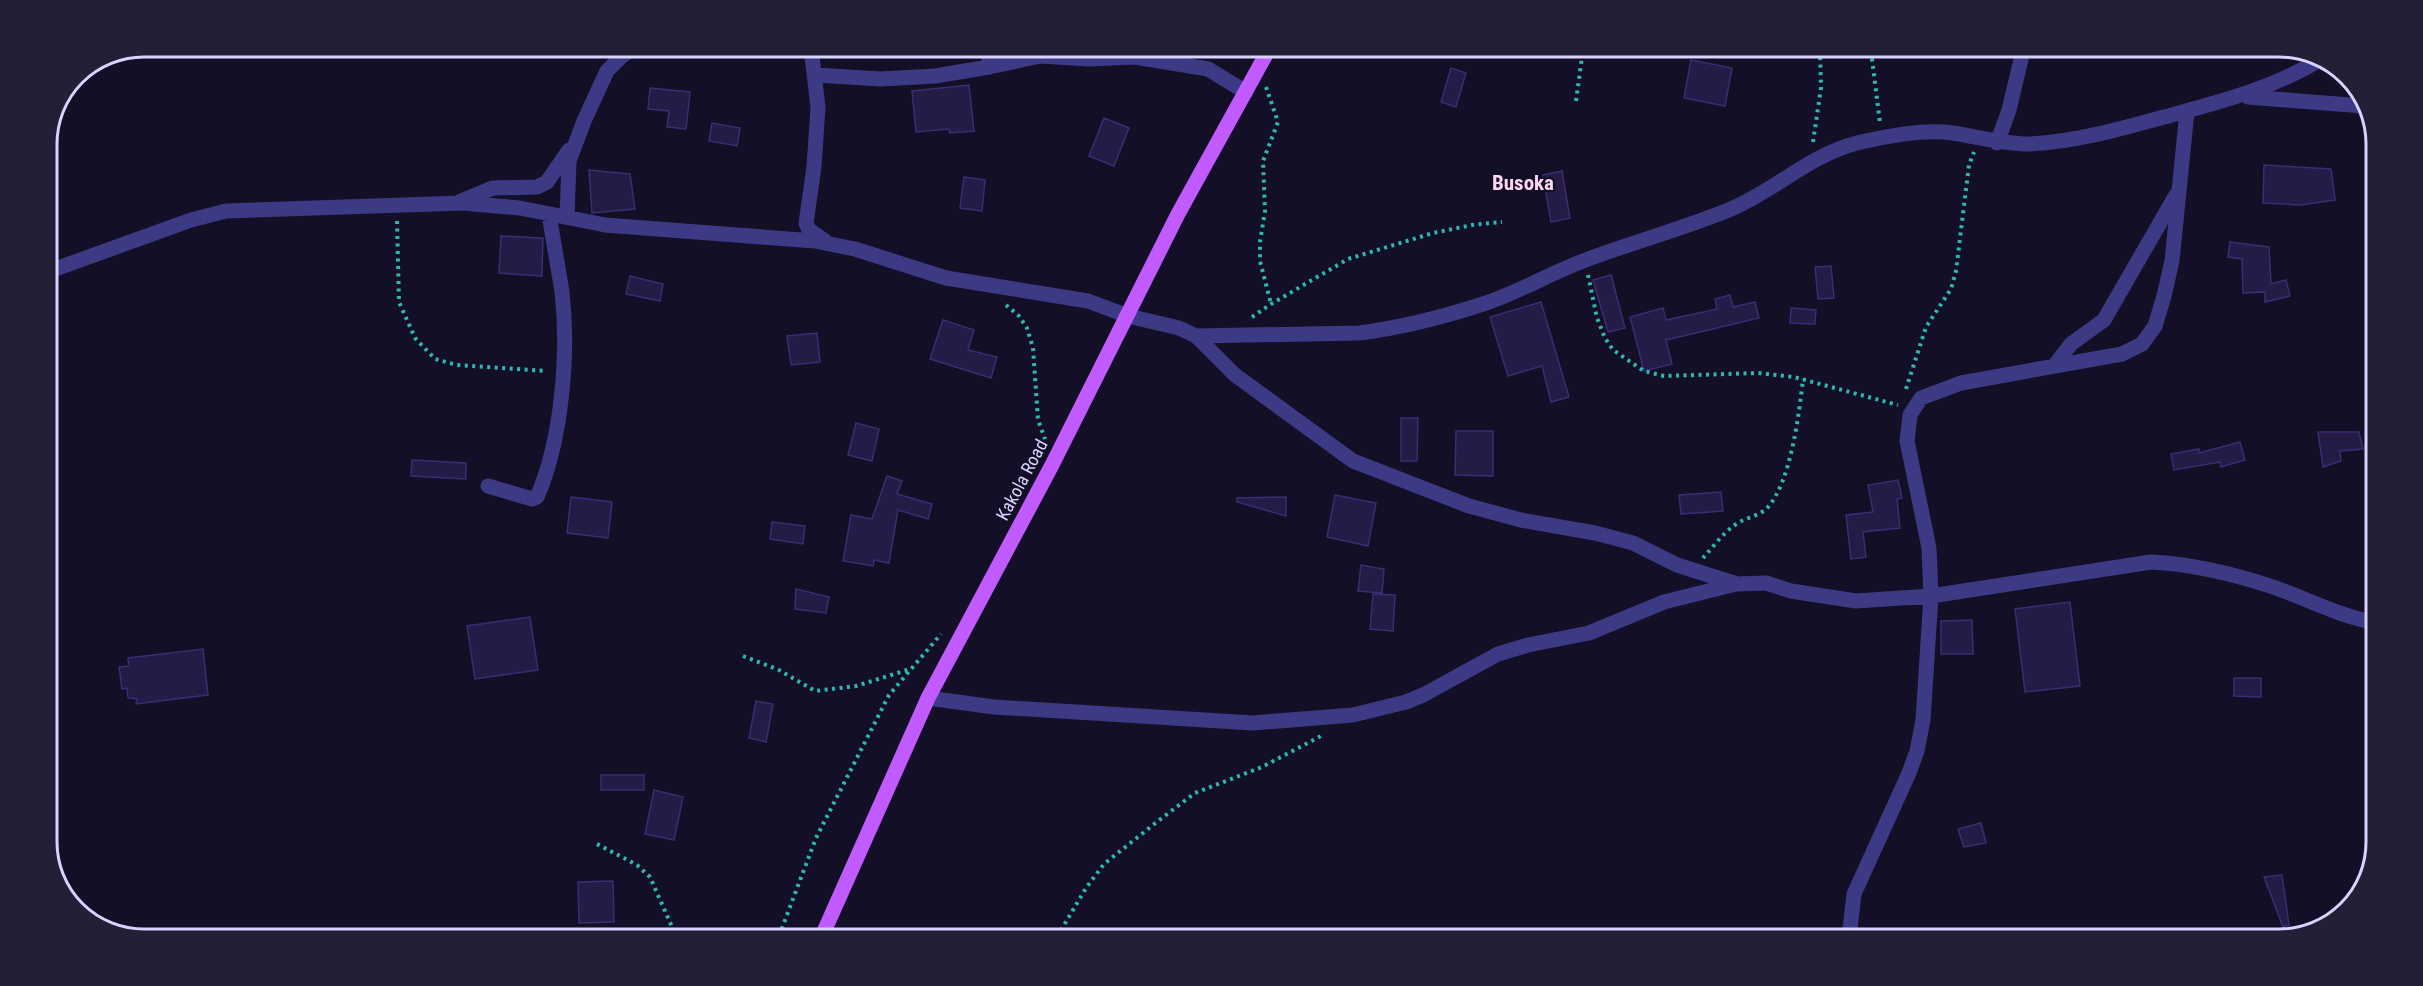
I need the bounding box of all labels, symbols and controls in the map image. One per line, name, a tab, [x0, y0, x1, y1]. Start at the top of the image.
district label: Busoka	[1492, 171, 1554, 195]
street label: Kakola Road	[991, 436, 1052, 524]

